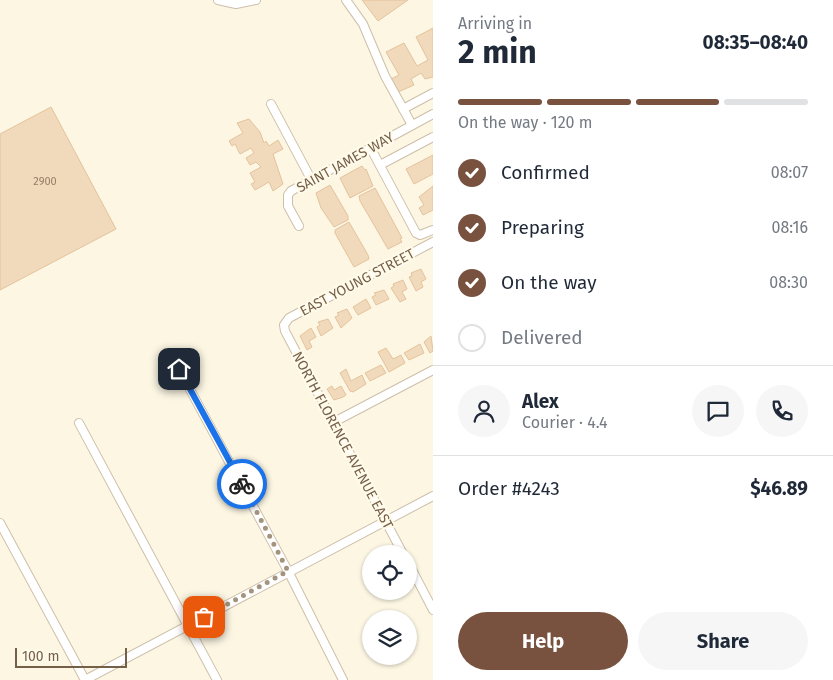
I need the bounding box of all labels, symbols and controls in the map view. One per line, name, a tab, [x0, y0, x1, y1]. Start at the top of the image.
text: Arriving in	[458, 14, 532, 33]
text: 08:35–08:40	[703, 31, 808, 54]
text: 2 min	[458, 33, 537, 71]
text: On the way · 120 m	[458, 113, 592, 132]
street label: SAINT JAMES WAY	[294, 129, 397, 196]
icon: check	[458, 159, 486, 187]
text: Confirmed	[501, 161, 590, 184]
text: 08:07	[771, 163, 808, 182]
house number: 2900	[33, 175, 57, 188]
icon: check	[458, 214, 486, 242]
text: Preparing	[501, 216, 584, 239]
text: 08:16	[772, 218, 808, 237]
street label: EAST YOUNG STREET	[297, 245, 418, 320]
icon: check	[458, 269, 486, 297]
text: On the way	[501, 271, 597, 294]
text: 08:30	[769, 273, 808, 292]
text: Delivered	[501, 326, 583, 349]
pin	[158, 348, 200, 390]
street label: NORTH FLORENCE AVENUE EAST	[288, 349, 397, 533]
icon: home	[165, 355, 193, 383]
button: person	[458, 385, 510, 437]
button: chat	[692, 385, 744, 437]
button: phone	[756, 385, 808, 437]
text: Alex	[522, 390, 559, 413]
text: Courier · 4.4	[522, 413, 608, 432]
courier	[217, 459, 267, 509]
icon: bike	[228, 470, 256, 498]
text: Order #4243	[458, 477, 560, 500]
text: $46.89	[750, 477, 808, 500]
map controls	[362, 545, 417, 665]
button: locate	[362, 545, 417, 600]
pin	[183, 596, 225, 638]
icon: bag	[190, 603, 218, 631]
button: layers	[362, 610, 417, 665]
button: Help	[458, 612, 628, 670]
button: Share	[638, 612, 808, 670]
scale bar	[15, 645, 128, 668]
text: 100 m	[22, 648, 59, 665]

